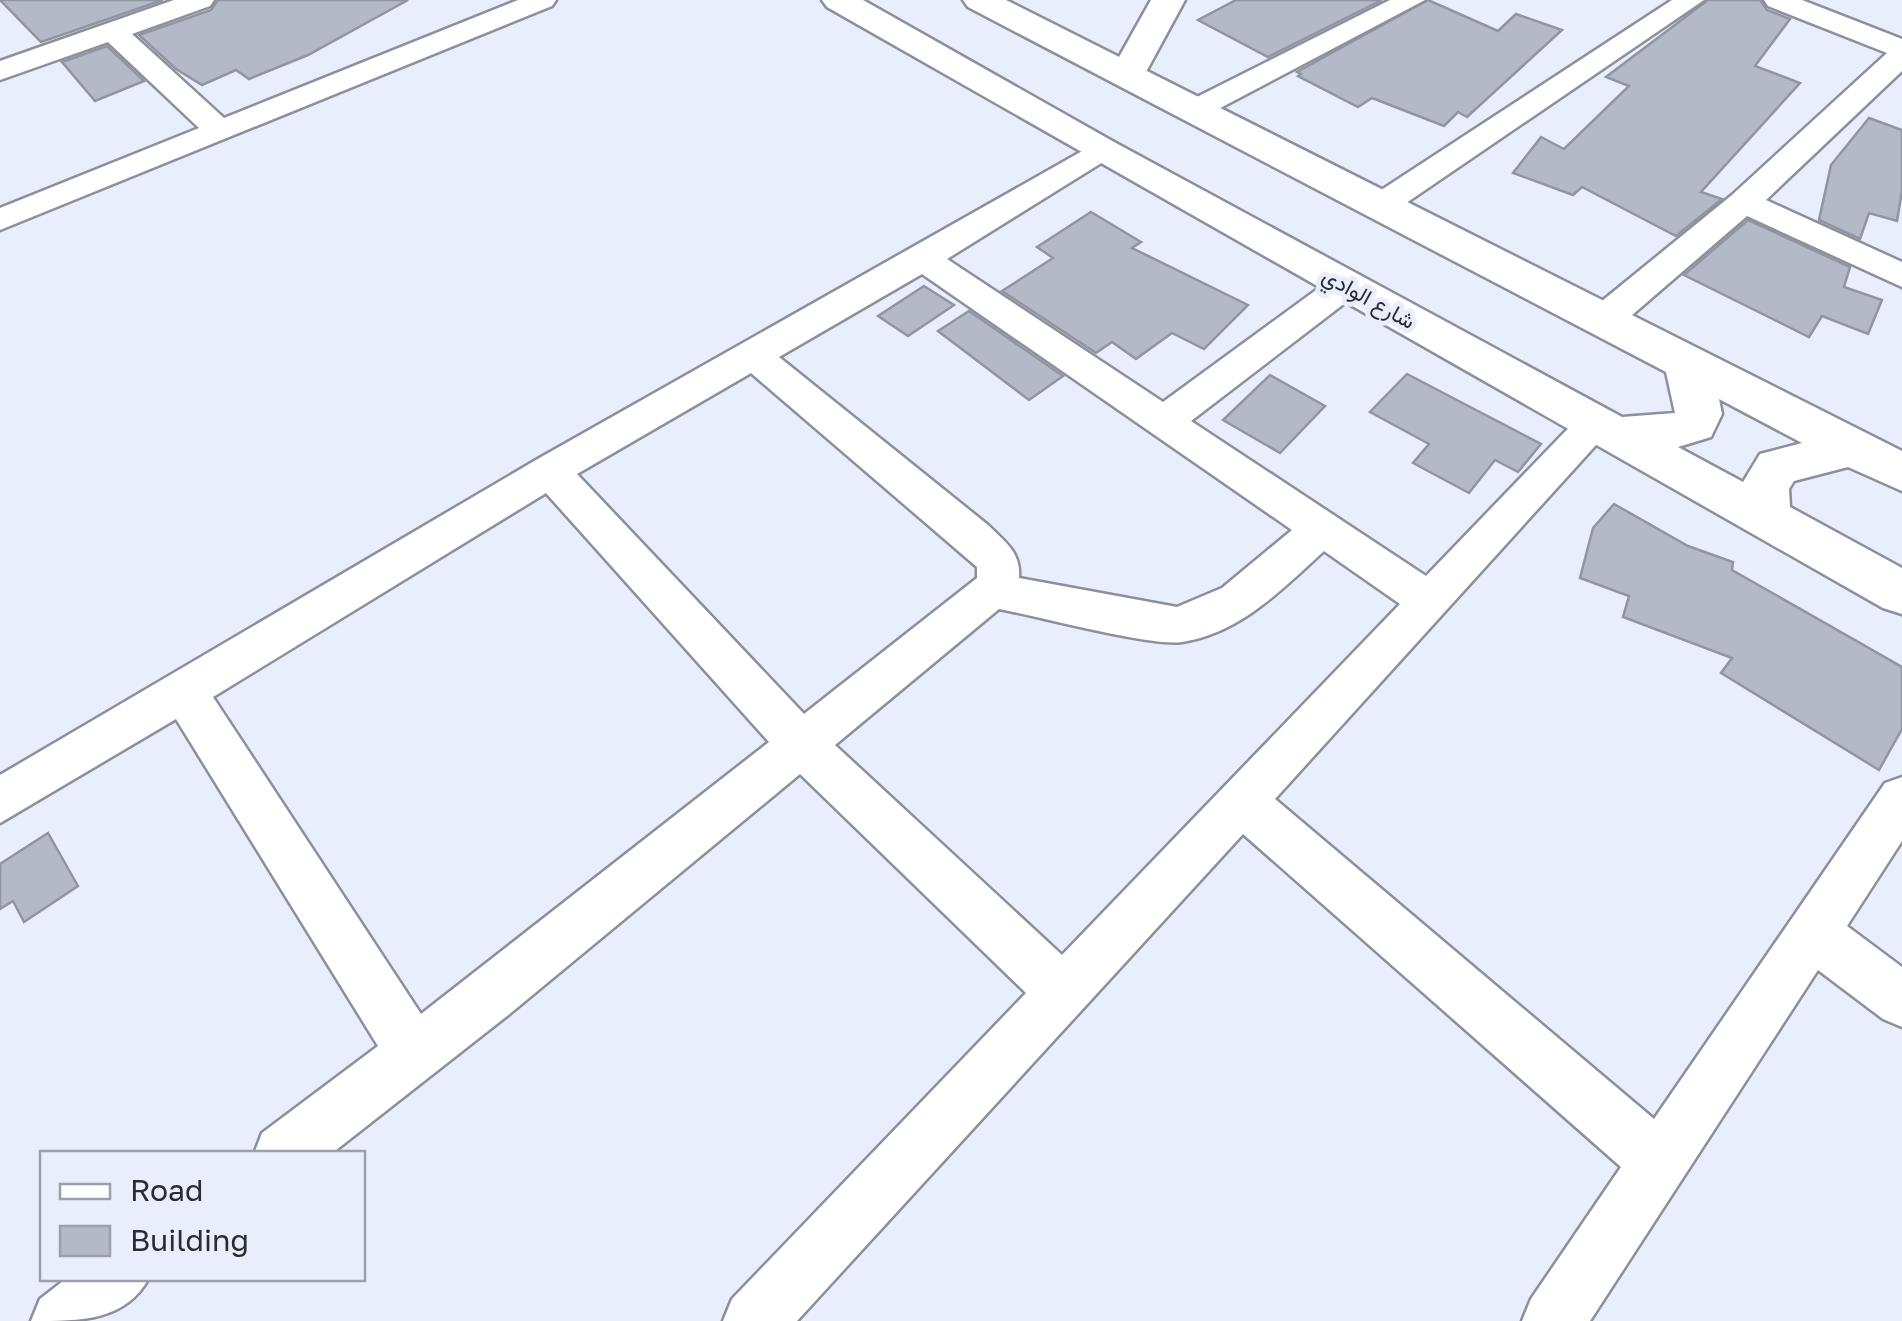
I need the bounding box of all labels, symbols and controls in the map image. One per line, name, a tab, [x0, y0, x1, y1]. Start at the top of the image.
street label: شارع الوادي	[1315, 261, 1420, 339]
legend	[40, 1151, 365, 1281]
text: Road	[130, 1172, 204, 1208]
text: Building	[130, 1222, 249, 1258]

